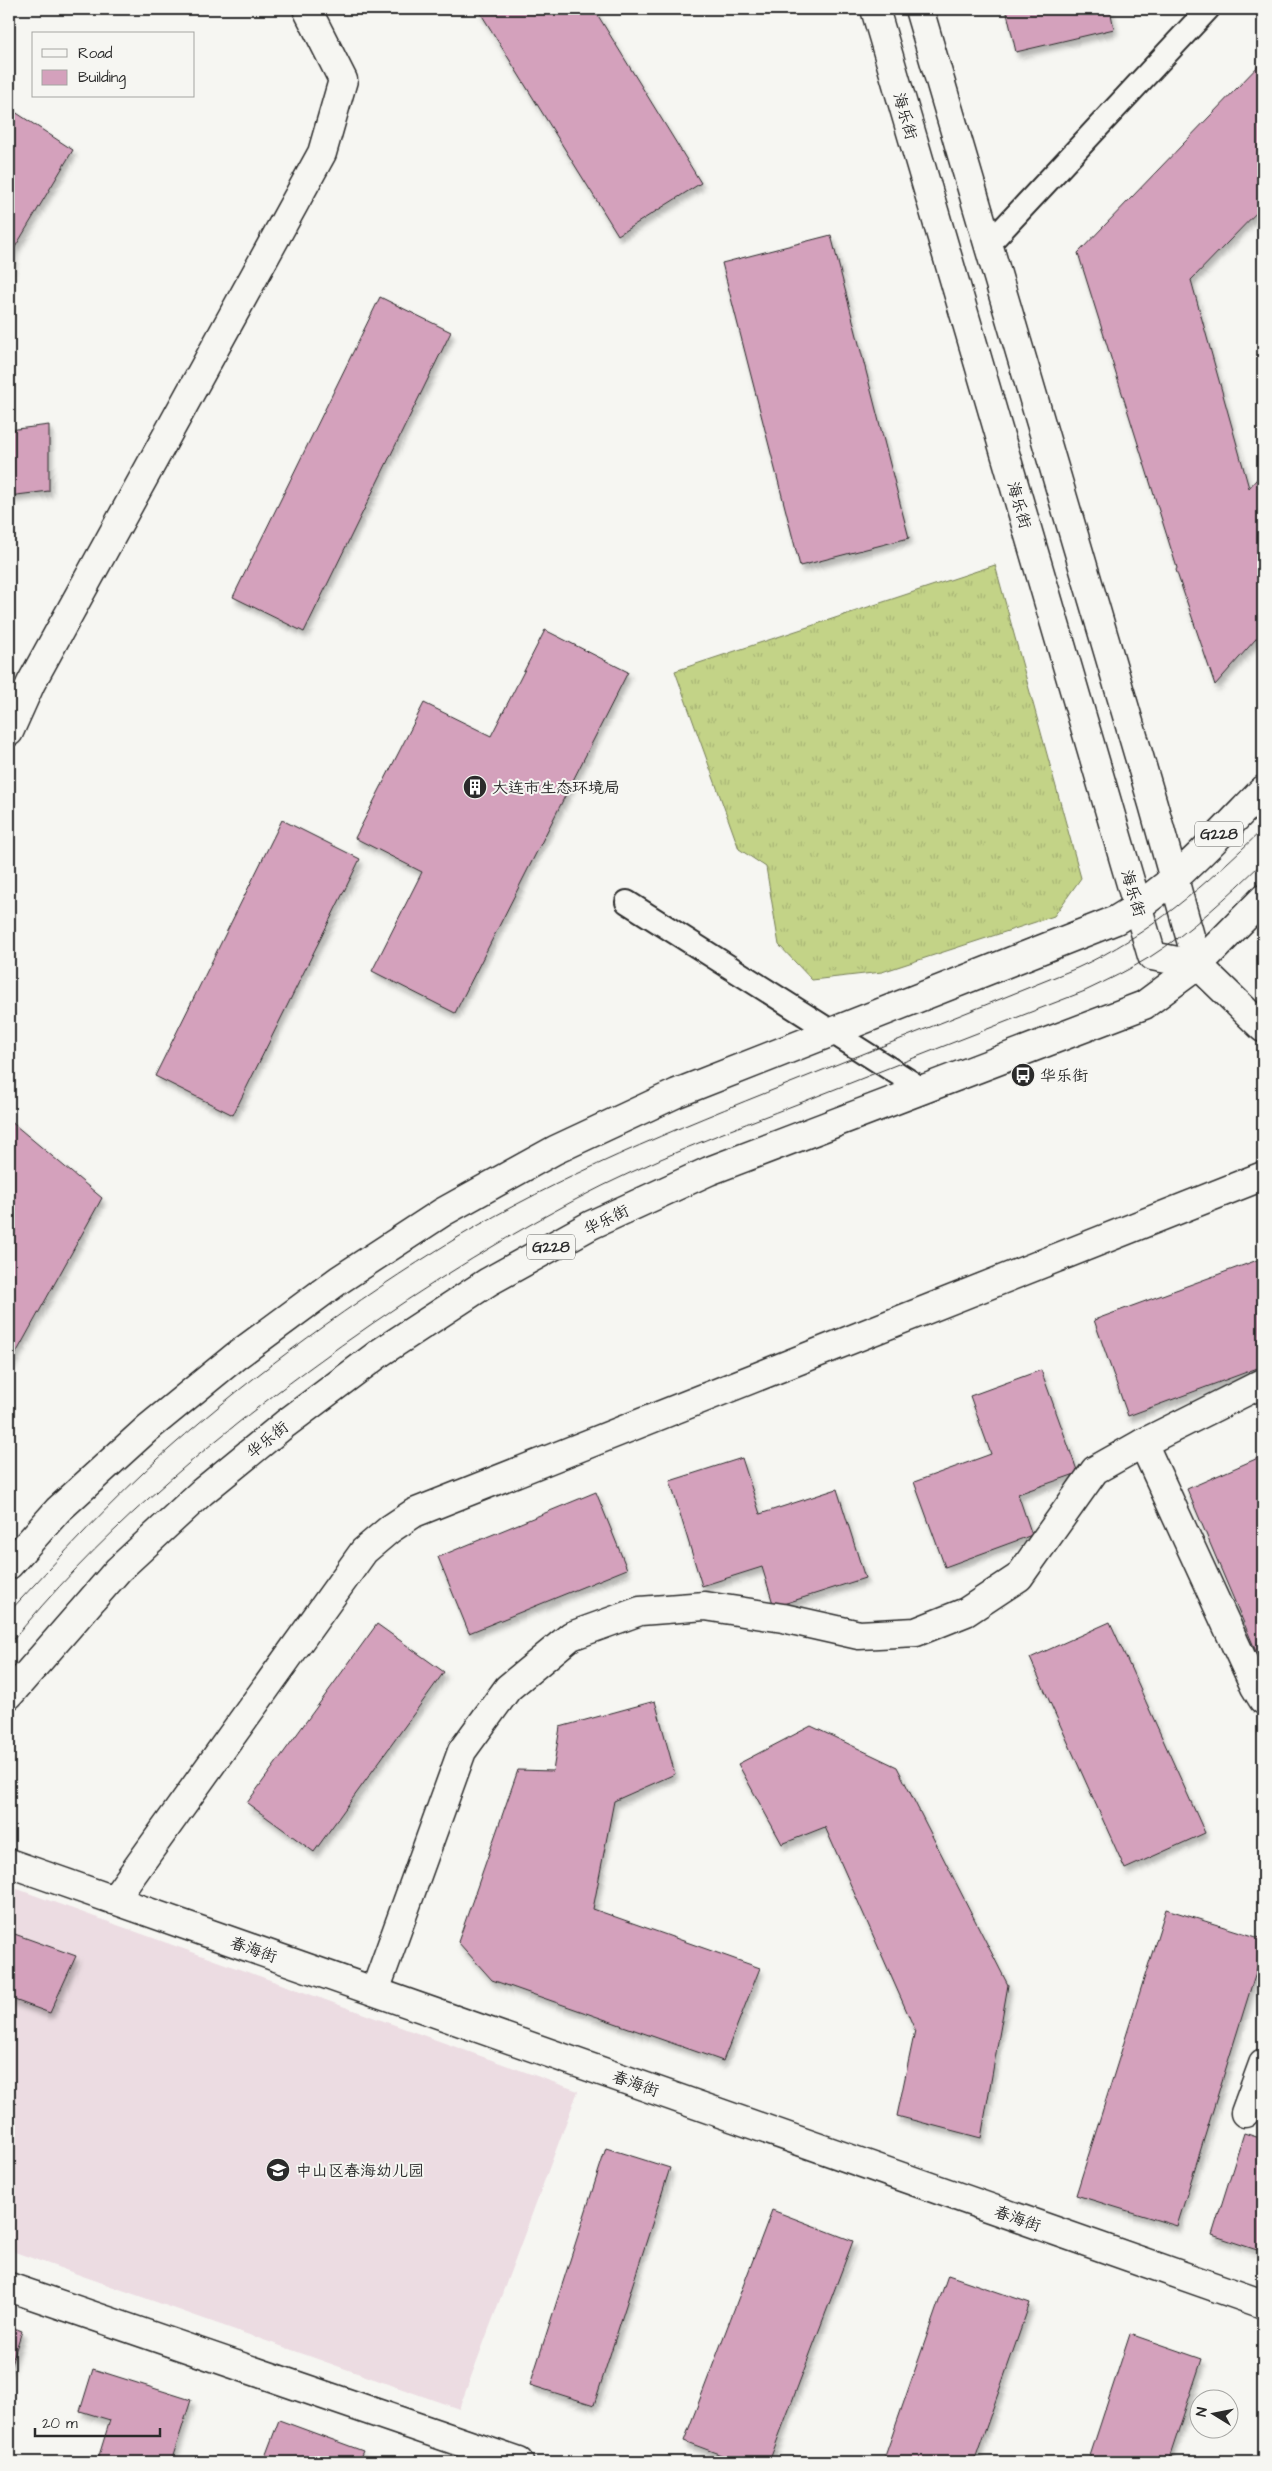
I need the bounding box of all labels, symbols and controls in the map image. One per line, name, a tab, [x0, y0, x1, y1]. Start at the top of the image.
legend	[32, 32, 195, 98]
text: Road	[78, 43, 113, 64]
text: Building	[78, 67, 126, 89]
street label: 海乐街	[888, 90, 922, 142]
street label: 海乐街	[1002, 479, 1036, 531]
building icon: 大连市生态环境局	[462, 774, 488, 800]
place label: 大连市生态环境局	[492, 777, 620, 799]
road number: G228	[1195, 822, 1243, 846]
street label: 海乐街	[1116, 867, 1151, 919]
bus stop icon: 华乐街	[1010, 1062, 1036, 1088]
place label: 华乐街	[1040, 1065, 1088, 1087]
street label: 华乐街	[580, 1199, 633, 1240]
road number: G228	[527, 1234, 575, 1260]
street label: 华乐街	[242, 1416, 293, 1463]
street label: 春海街	[227, 1932, 280, 1968]
street label: 春海街	[609, 2066, 662, 2102]
school or university icon: 中山区春海幼儿园	[265, 2157, 291, 2183]
place label: 中山区春海幼儿园	[296, 2160, 424, 2182]
street label: 春海街	[991, 2201, 1044, 2237]
north arrow	[1190, 2388, 1240, 2438]
scale bar	[35, 2406, 160, 2438]
text: N	[1192, 2406, 1213, 2418]
text: 20 m	[42, 2413, 78, 2434]

